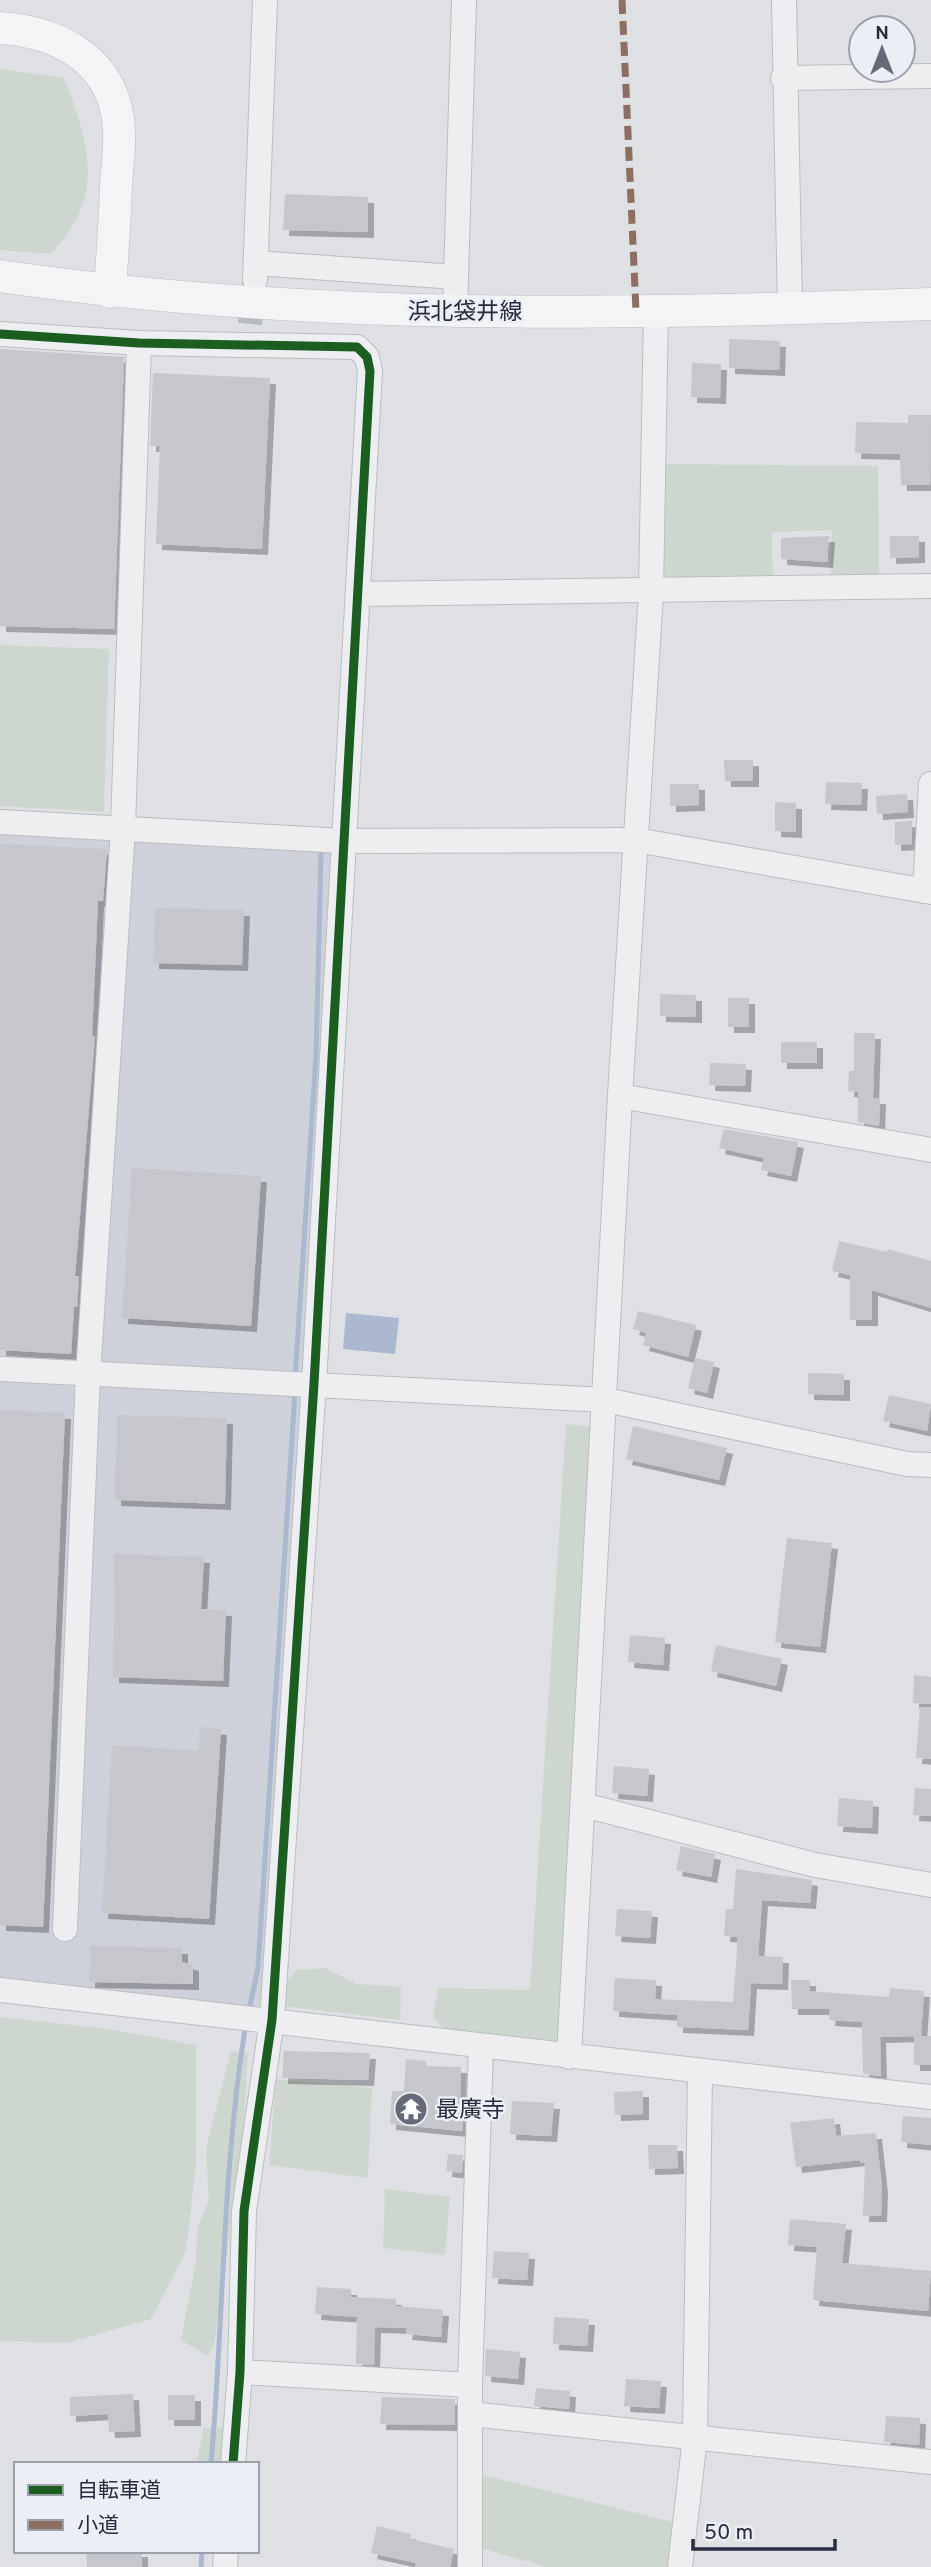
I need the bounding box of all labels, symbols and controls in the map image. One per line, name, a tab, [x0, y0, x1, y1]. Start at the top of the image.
north arrow	[847, 14, 917, 84]
text: N	[875, 22, 889, 46]
street label: 浜北袋井線	[408, 299, 523, 328]
temple icon: 最廣寺	[392, 2090, 430, 2128]
place label: 最廣寺	[436, 2097, 505, 2126]
legend	[14, 2462, 259, 2553]
text: 自転車道	[77, 2478, 161, 2505]
scale bar	[693, 2508, 835, 2552]
text: 小道	[77, 2513, 119, 2540]
text: 50 m	[704, 2520, 753, 2547]

